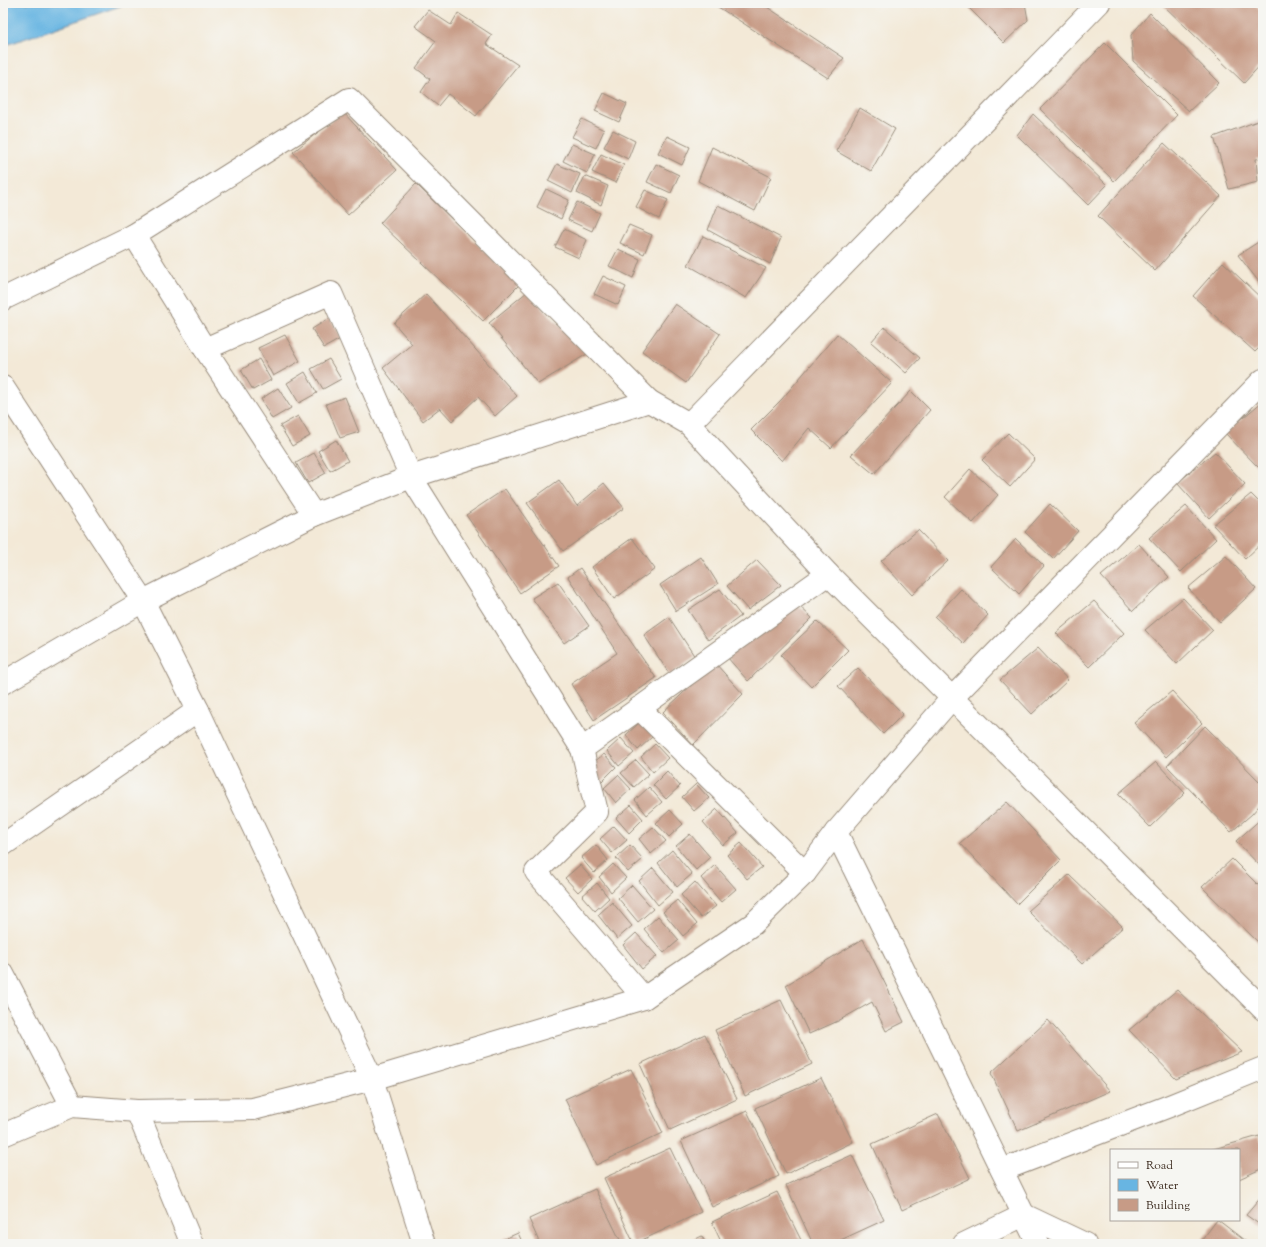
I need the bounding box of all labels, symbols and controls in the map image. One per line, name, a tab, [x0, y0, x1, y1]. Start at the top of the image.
legend	[1110, 1149, 1240, 1221]
text: Road	[1146, 1157, 1173, 1175]
text: Water	[1146, 1177, 1179, 1195]
text: Building	[1146, 1197, 1190, 1215]

